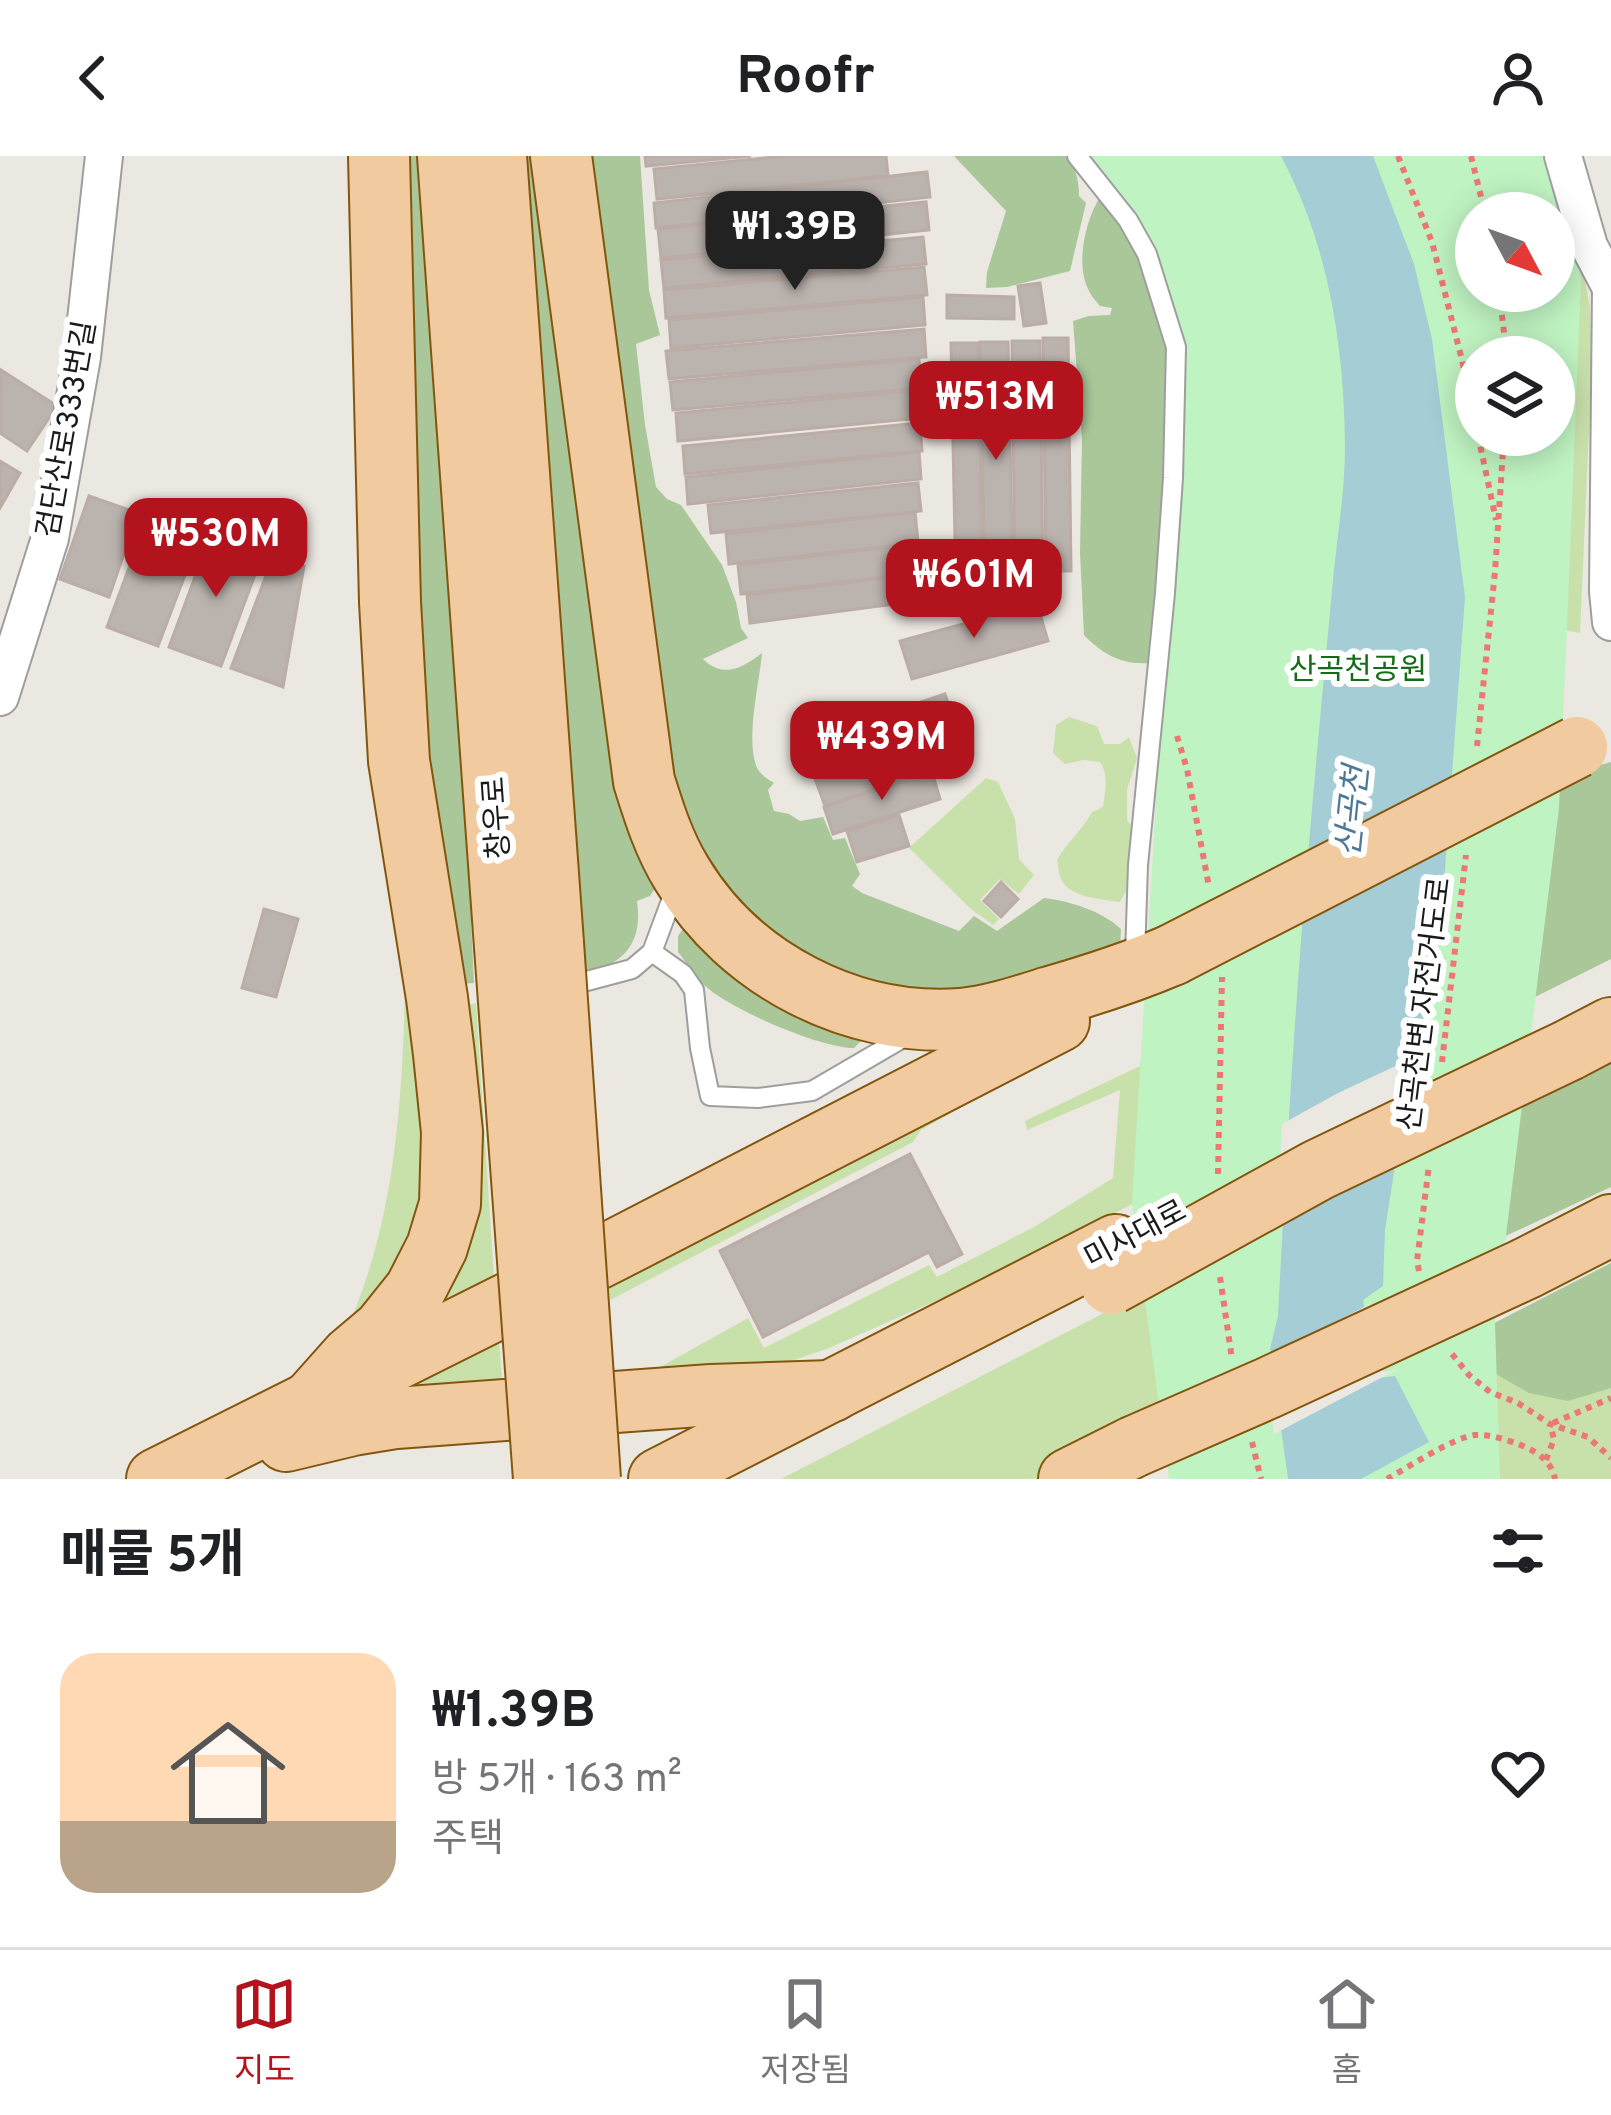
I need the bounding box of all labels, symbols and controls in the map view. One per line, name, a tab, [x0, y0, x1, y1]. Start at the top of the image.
text: Roofr	[736, 44, 875, 113]
icon: back	[60, 45, 126, 111]
icon: person	[1485, 45, 1551, 111]
pin: ₩1.39B	[697, 191, 893, 293]
north arrow	[1455, 192, 1575, 312]
map controls	[1455, 192, 1575, 456]
text: ₩1.39B	[732, 205, 858, 254]
street label: 검단산로333번길	[31, 318, 106, 541]
button: layers	[1455, 336, 1575, 456]
pin: ₩513M	[912, 361, 1080, 463]
text: ₩513M	[936, 375, 1056, 424]
pin: ₩530M	[132, 498, 300, 600]
text: ₩530M	[151, 512, 281, 561]
pin: ₩601M	[890, 539, 1058, 641]
text: ₩601M	[913, 553, 1035, 602]
park label: 산곡천공원	[1289, 653, 1427, 690]
pin: ₩439M	[798, 701, 966, 803]
text: ₩439M	[817, 715, 947, 764]
water label: 산곡천	[1329, 760, 1381, 859]
street label: 창우로	[477, 775, 520, 860]
street label: 산곡천변 자전거도로	[1393, 875, 1460, 1133]
street label: 미사대로	[1079, 1194, 1194, 1278]
icon: filters	[1485, 1518, 1551, 1584]
text: 매물 5개	[60, 1526, 245, 1591]
text: ₩1.39B	[432, 1681, 596, 1746]
icon: home	[156, 1701, 300, 1845]
icon: heart	[1485, 1740, 1551, 1806]
text: 방 5개 · 163 m²	[432, 1757, 682, 1806]
text: 주택	[432, 1817, 504, 1866]
tab: 지도	[231, 1971, 297, 2094]
tab: 저장됨	[760, 1971, 851, 2094]
tab: 홈	[1314, 1971, 1380, 2094]

